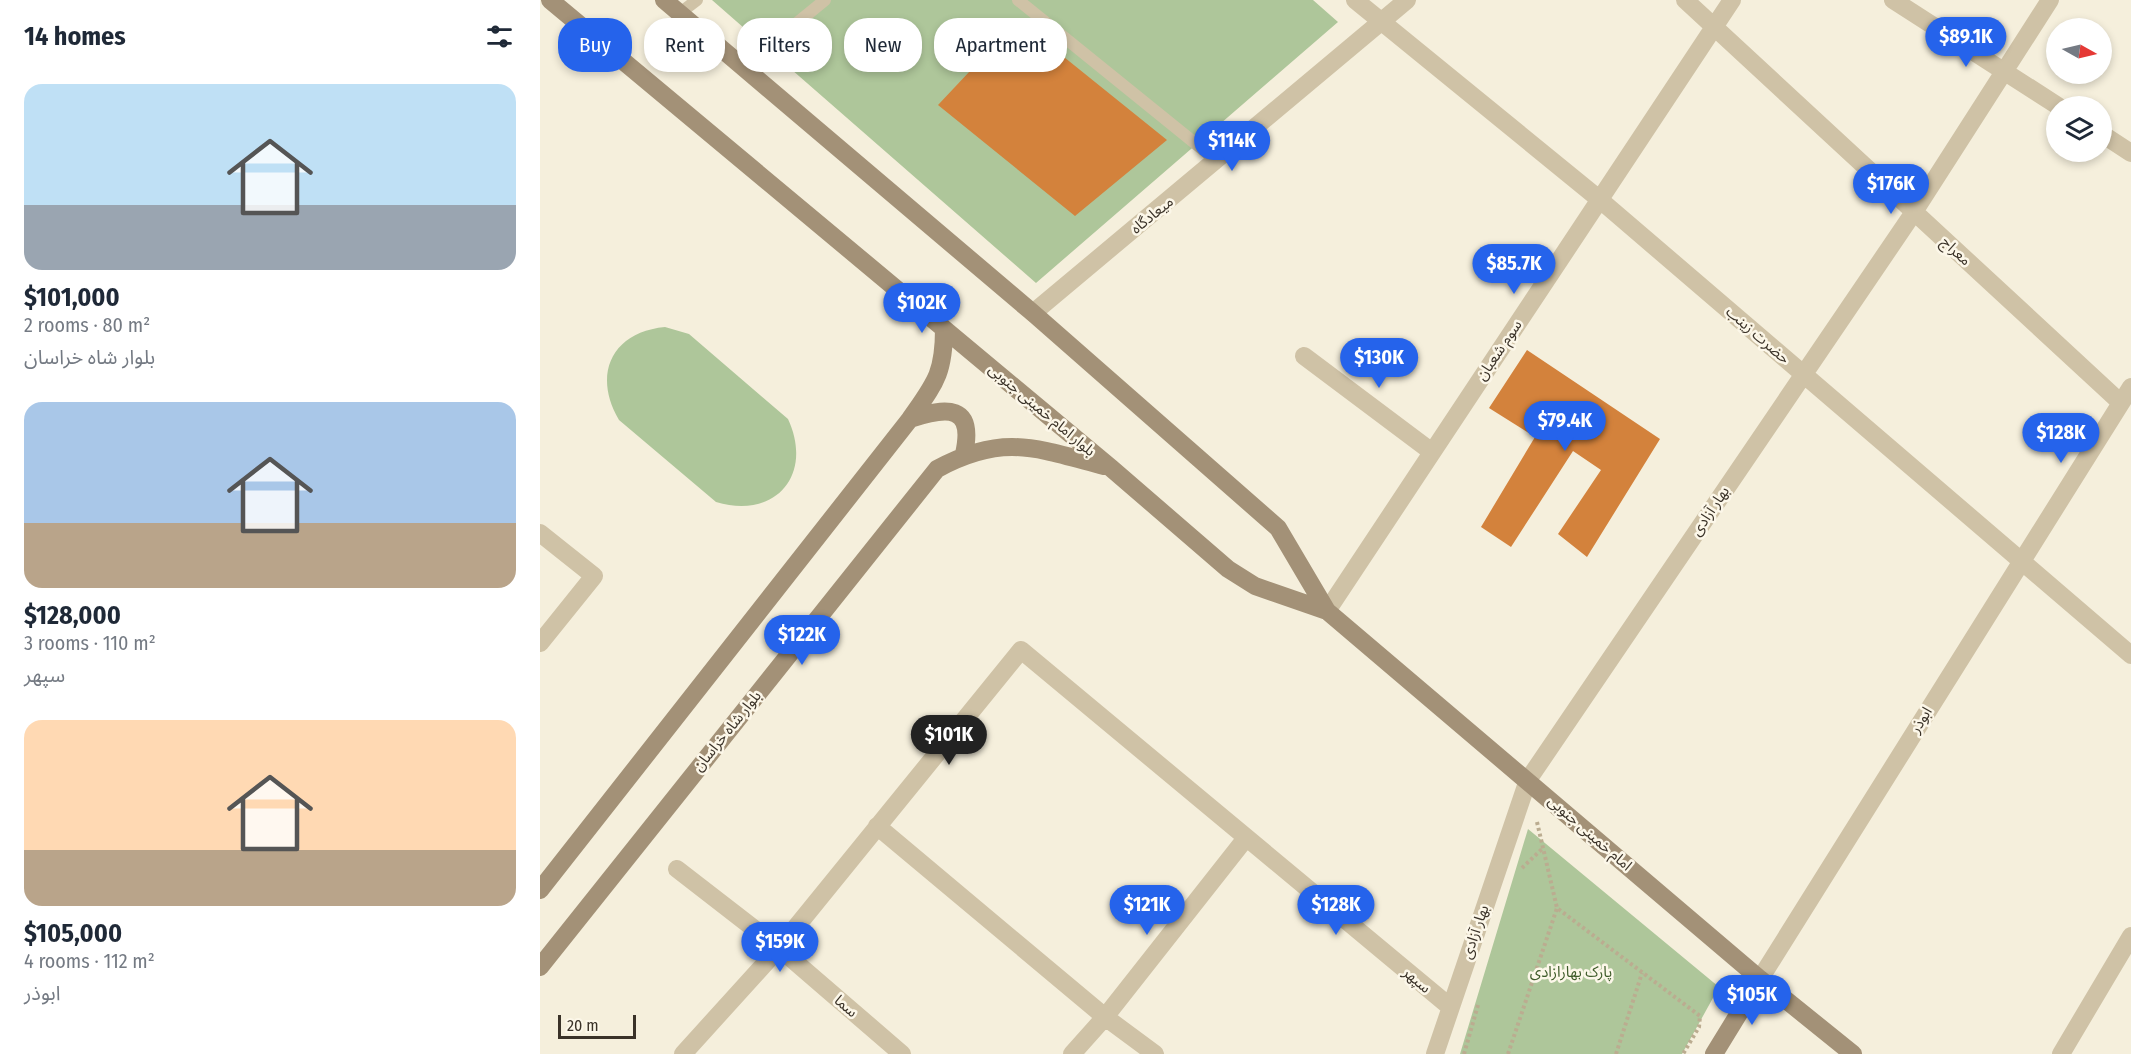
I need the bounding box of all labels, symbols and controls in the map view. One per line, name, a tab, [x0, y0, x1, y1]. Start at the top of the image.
pin: $89.1K	[1917, 17, 2015, 68]
chip: Buy	[558, 18, 632, 72]
chip: Rent	[644, 18, 725, 72]
chip: Filters	[737, 18, 832, 72]
chip: New	[844, 18, 922, 72]
chip: Apartment	[934, 18, 1067, 72]
north arrow	[2046, 18, 2112, 84]
map controls	[2046, 18, 2112, 162]
icon: filters	[483, 20, 516, 53]
text: 14 homes	[24, 21, 126, 52]
text: $89.1K	[1939, 24, 1993, 48]
button: layers	[2046, 96, 2112, 162]
pin: $114K	[1190, 121, 1274, 172]
icon: home	[216, 123, 324, 231]
text: $114K	[1208, 128, 1256, 152]
pin: $176K	[1849, 164, 1933, 215]
text: $176K	[1867, 171, 1915, 195]
street label: میعادگاه	[1127, 192, 1177, 238]
street label: معراج	[1935, 233, 1975, 272]
pin: $85.7K	[1465, 244, 1563, 295]
text: $85.7K	[1486, 251, 1542, 275]
text: $101,000	[24, 282, 120, 313]
pin: $102K	[880, 283, 964, 334]
text: $102K	[897, 290, 947, 314]
street label: حضرت زینب	[1722, 302, 1794, 368]
text: 2 rooms · 80 m²	[24, 313, 150, 337]
street label: سوم شعبان	[1472, 316, 1528, 385]
pin: $130K	[1337, 338, 1421, 389]
text: بلوار شاه خراسان	[24, 345, 155, 369]
text: $130K	[1354, 345, 1404, 369]
street label: بلوار امام خمینی جنوبی	[984, 360, 1099, 461]
pin: $79.4K	[1516, 401, 1614, 452]
text: $79.4K	[1538, 408, 1592, 432]
pin: $128K	[2019, 413, 2103, 464]
text: $128K	[2036, 420, 2086, 444]
icon: home	[216, 441, 324, 549]
street label: بهار آزادی	[1687, 483, 1733, 539]
text: $128,000	[24, 600, 121, 631]
pin: $122K	[760, 615, 844, 666]
text: $122K	[778, 622, 826, 646]
text: 3 rooms · 110 m²	[24, 631, 156, 655]
text: سپهر	[24, 663, 65, 687]
street label: بلوار شاه خراسان	[689, 687, 765, 775]
street label: ابوذر	[1906, 704, 1936, 737]
pin: $101K	[907, 715, 991, 766]
text: $101K	[925, 722, 973, 746]
icon: home	[216, 759, 324, 867]
street label: امام خمینی جنوبی	[1543, 792, 1636, 876]
pin: $121K	[1105, 885, 1189, 936]
pin: $128K	[1294, 885, 1378, 936]
text: $121K	[1124, 892, 1170, 916]
text: $128K	[1311, 892, 1361, 916]
street label: بهار آزادی	[1457, 903, 1493, 961]
text: $105,000	[24, 918, 122, 949]
pin: $159K	[738, 922, 822, 973]
text: $159K	[755, 929, 805, 953]
text: 4 rooms · 112 m²	[24, 949, 155, 973]
street label: سپهر	[1398, 963, 1435, 998]
park label: پارک بهارازادی	[1530, 963, 1612, 982]
pin: $105K	[1710, 975, 1794, 1026]
text: ابوذر	[24, 981, 60, 1005]
text: $105K	[1727, 982, 1777, 1006]
street label: سما	[831, 991, 861, 1021]
scale bar	[558, 1012, 636, 1040]
text: 20 m	[567, 1016, 598, 1035]

